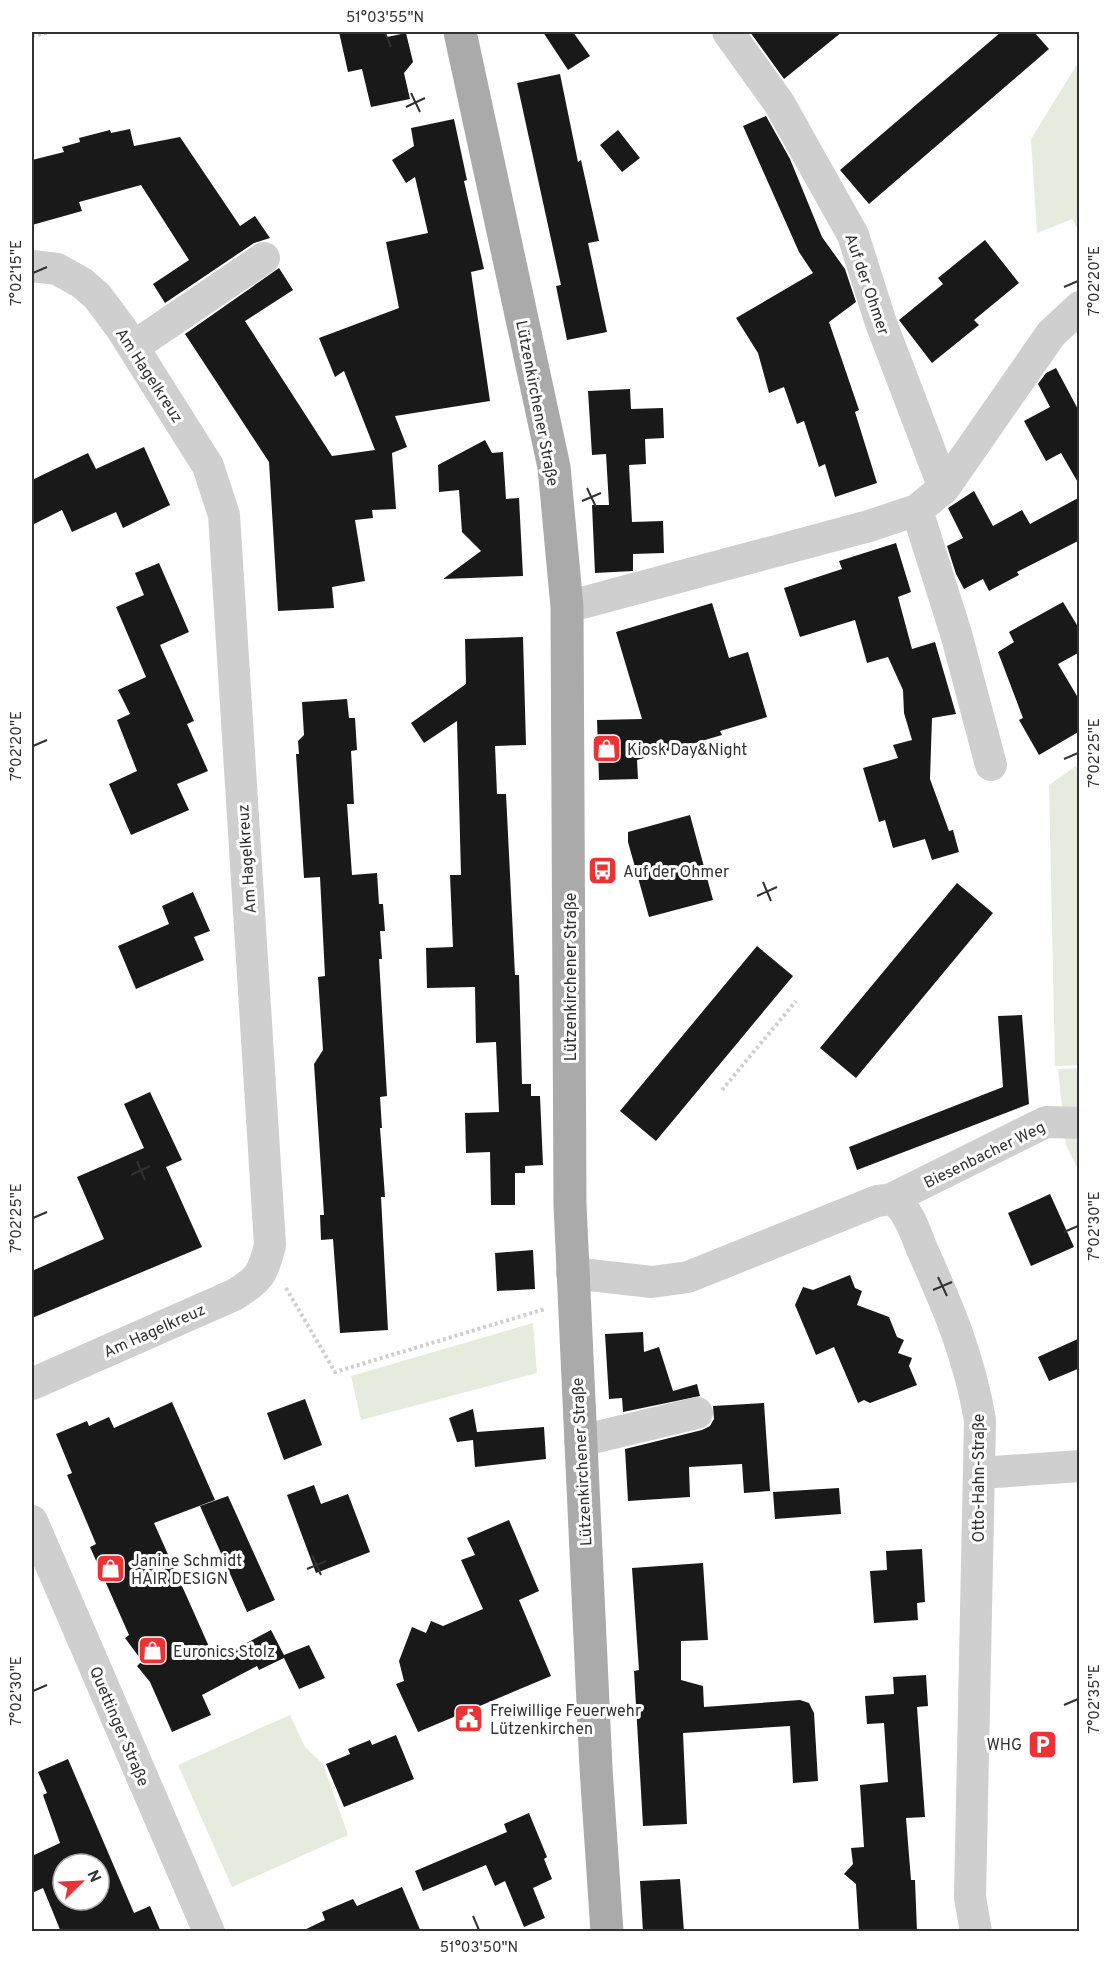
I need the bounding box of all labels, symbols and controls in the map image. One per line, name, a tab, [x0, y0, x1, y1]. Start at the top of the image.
text: 51°03'55"N	[346, 9, 424, 28]
street label: Auf der Ohmer	[839, 231, 893, 338]
text: 7°02'15"E	[8, 240, 27, 306]
text: 7°02'20"E	[1086, 246, 1105, 316]
street label: Lützenkirchener Straße	[510, 319, 562, 488]
street label: Am Hagelkreuz	[110, 325, 187, 427]
text: 7°02'20"E	[8, 711, 27, 781]
text: 7°02'25"E	[1086, 718, 1105, 788]
shop icon: Kiosk Day&Night	[590, 733, 622, 765]
place label: Kiosk Day&Night	[627, 741, 747, 761]
street label: Am Hagelkreuz	[234, 804, 262, 914]
bus stop icon: Auf der Ohmer	[586, 855, 618, 887]
place label: Auf der Ohmer	[623, 863, 729, 883]
street label: Lützenkirchener Straße	[562, 893, 582, 1061]
street label: Biesenbacher Weg	[921, 1118, 1049, 1194]
text: 7°02'25"E	[8, 1183, 27, 1253]
text: 7°02'30"E	[1086, 1191, 1105, 1261]
street label: Am Hagelkreuz	[101, 1300, 209, 1363]
street label: Lützenkirchener Straße	[569, 1377, 597, 1547]
street label: Otto-Hahn-Straße	[970, 1414, 990, 1542]
place label: Janine Schmidt HAIR DESIGN	[131, 1552, 242, 1590]
shop icon: Janine Schmidt HAIR DESIGN	[94, 1553, 126, 1585]
shop icon: Euronics Stolz	[136, 1635, 168, 1667]
place label: Euronics Stolz	[173, 1643, 275, 1663]
text: 7°02'30"E	[8, 1656, 27, 1726]
street label: Quettinger Straße	[84, 1664, 152, 1790]
text: 7°02'35"E	[1086, 1664, 1105, 1734]
place label: Freiwillige Feuerwehr Lützenkirchen	[490, 1702, 641, 1740]
public building icon: Freiwillige Feuerwehr Lützenkirchen	[453, 1703, 485, 1735]
parking icon: WHG	[1027, 1728, 1059, 1760]
place label: WHG	[987, 1736, 1022, 1756]
north arrow	[51, 1852, 111, 1912]
text: N	[81, 1867, 104, 1886]
text: 51°03'50"N	[440, 1939, 518, 1958]

